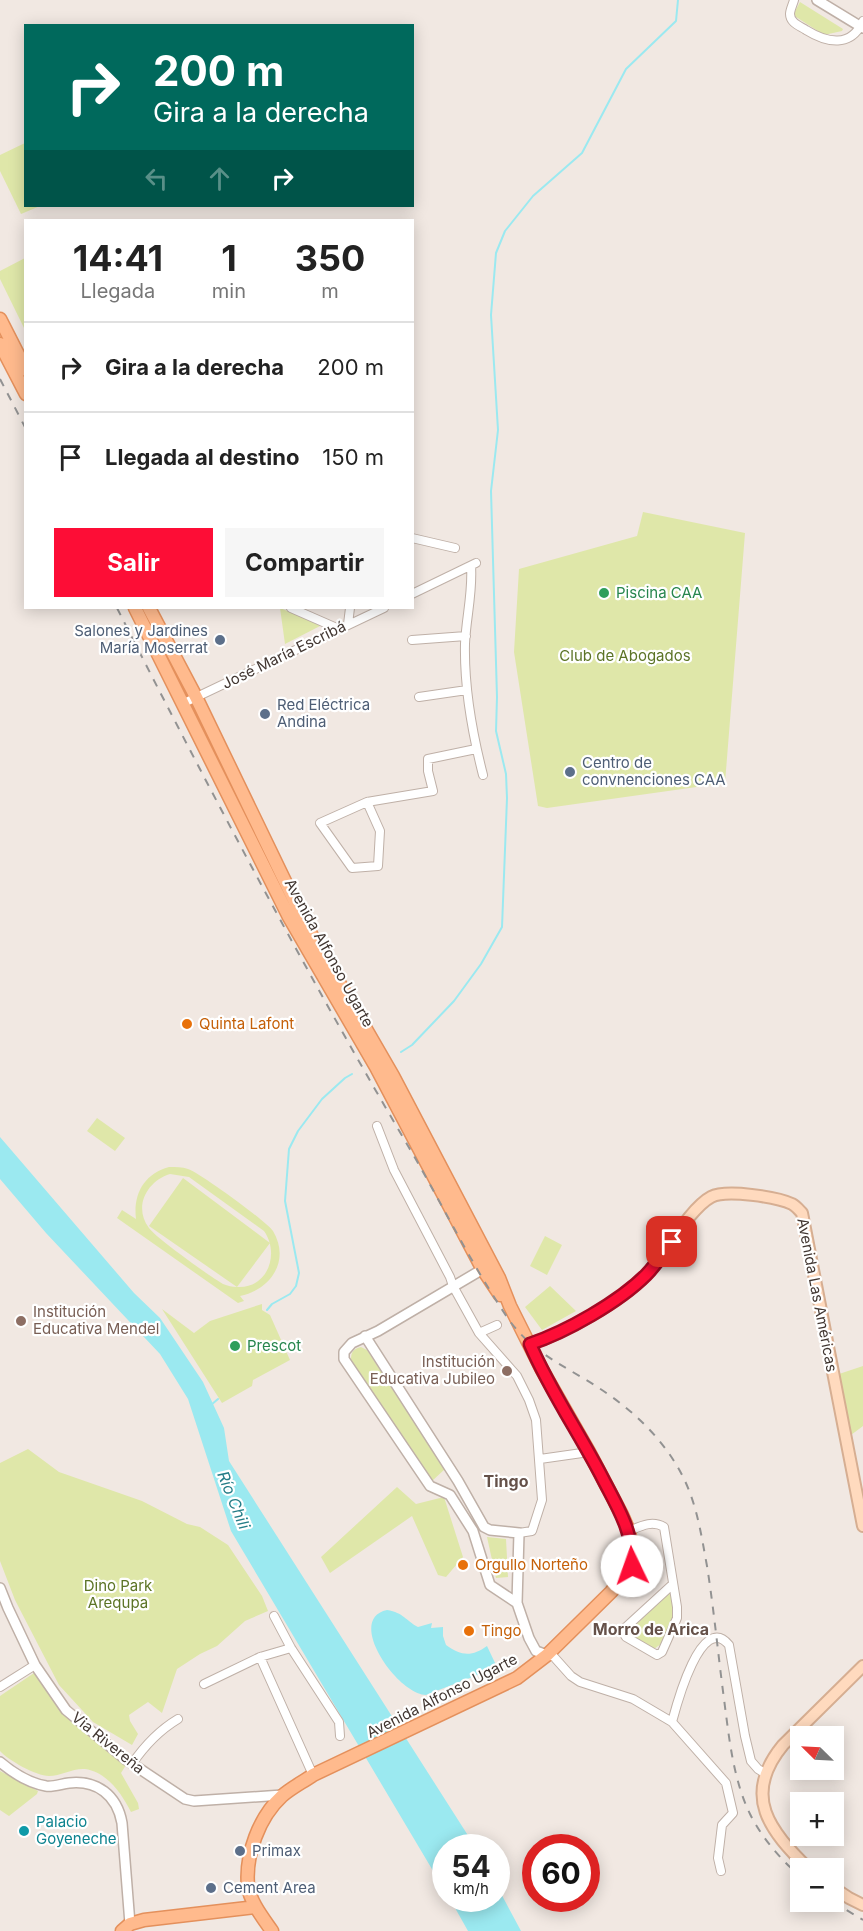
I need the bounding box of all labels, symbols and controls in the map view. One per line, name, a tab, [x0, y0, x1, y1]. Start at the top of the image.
text: 200 m	[153, 45, 284, 96]
icon: right	[54, 48, 132, 126]
text: Gira a la derecha	[153, 96, 369, 129]
icon: left	[140, 162, 173, 195]
icon: ahead	[203, 162, 236, 195]
icon: right	[266, 162, 299, 195]
text: 14:41	[73, 236, 163, 280]
text: 1	[221, 236, 237, 280]
text: 350	[295, 236, 365, 280]
text: Llegada	[81, 279, 155, 303]
text: min	[212, 279, 246, 303]
text: m	[321, 279, 339, 303]
icon: right	[54, 351, 87, 384]
text: Gira a la derecha	[105, 354, 284, 380]
text: 200 m	[317, 354, 384, 380]
icon: arrive	[54, 441, 87, 474]
text: Llegada al destino	[105, 444, 299, 470]
text: 150 m	[322, 444, 384, 470]
button: Salir	[54, 528, 213, 597]
button: Compartir	[225, 528, 384, 597]
place label: Piscina CAA	[616, 583, 702, 602]
marker: Piscina CAA	[597, 586, 611, 600]
street label: José María Escribá	[219, 616, 349, 693]
place label: Salones y Jardines María Moserrat	[74, 621, 208, 657]
marker: Salones y Jardines María Moserrat	[213, 633, 227, 647]
park label: Club de Abogados	[559, 646, 691, 665]
place label: Red Eléctrica Andina	[277, 695, 370, 731]
marker: Red Eléctrica Andina	[258, 707, 272, 721]
place label: Centro de convnenciones CAA	[582, 753, 726, 789]
marker: Centro de convnenciones CAA	[563, 765, 577, 779]
street label: Avenida Alfonso Ugarte	[281, 875, 378, 1030]
place label: Quinta Lafont	[199, 1014, 294, 1033]
marker: Quinta Lafont	[180, 1017, 194, 1031]
pin	[646, 1216, 697, 1267]
street label: Avenida Las Américas	[793, 1216, 842, 1374]
icon: arrive	[655, 1225, 688, 1258]
place label: Institución Educativa Mendel	[33, 1302, 159, 1338]
marker: Institución Educativa Mendel	[14, 1314, 28, 1328]
place label: Prescot	[247, 1336, 301, 1355]
marker: Prescot	[228, 1339, 242, 1353]
place label: Institución Educativa Jubileo	[370, 1352, 495, 1388]
marker: Institución Educativa Jubileo	[500, 1364, 514, 1378]
water label: Río Chili	[213, 1468, 255, 1533]
district label: Tingo	[484, 1471, 529, 1491]
position arrow	[600, 1534, 664, 1598]
place label: Orgullo Norteño	[475, 1555, 588, 1574]
marker: Orgullo Norteño	[456, 1558, 470, 1572]
park label: Dino Park Arequpa	[84, 1576, 153, 1612]
district label: Morro de Arica	[593, 1619, 709, 1639]
place label: Tingo	[481, 1621, 521, 1640]
marker: Tingo	[462, 1624, 476, 1638]
street label: Avenida Alfonso Ugarte	[363, 1649, 520, 1742]
street label: Via Rivereña	[68, 1707, 149, 1778]
north arrow	[790, 1726, 844, 1780]
map controls	[790, 1726, 844, 1912]
button: +	[790, 1792, 844, 1846]
place label: Palacio Goyeneche	[36, 1812, 117, 1848]
marker: Palacio Goyeneche	[17, 1824, 31, 1838]
speed limit sign: 60	[522, 1834, 600, 1912]
place label: Primax	[252, 1841, 301, 1860]
marker: Primax	[233, 1844, 247, 1858]
text: 54	[451, 1848, 491, 1884]
button: −	[790, 1858, 844, 1912]
place label: Cement Area	[223, 1878, 316, 1897]
text: km/h	[453, 1879, 489, 1898]
marker: Cement Area	[204, 1881, 218, 1895]

